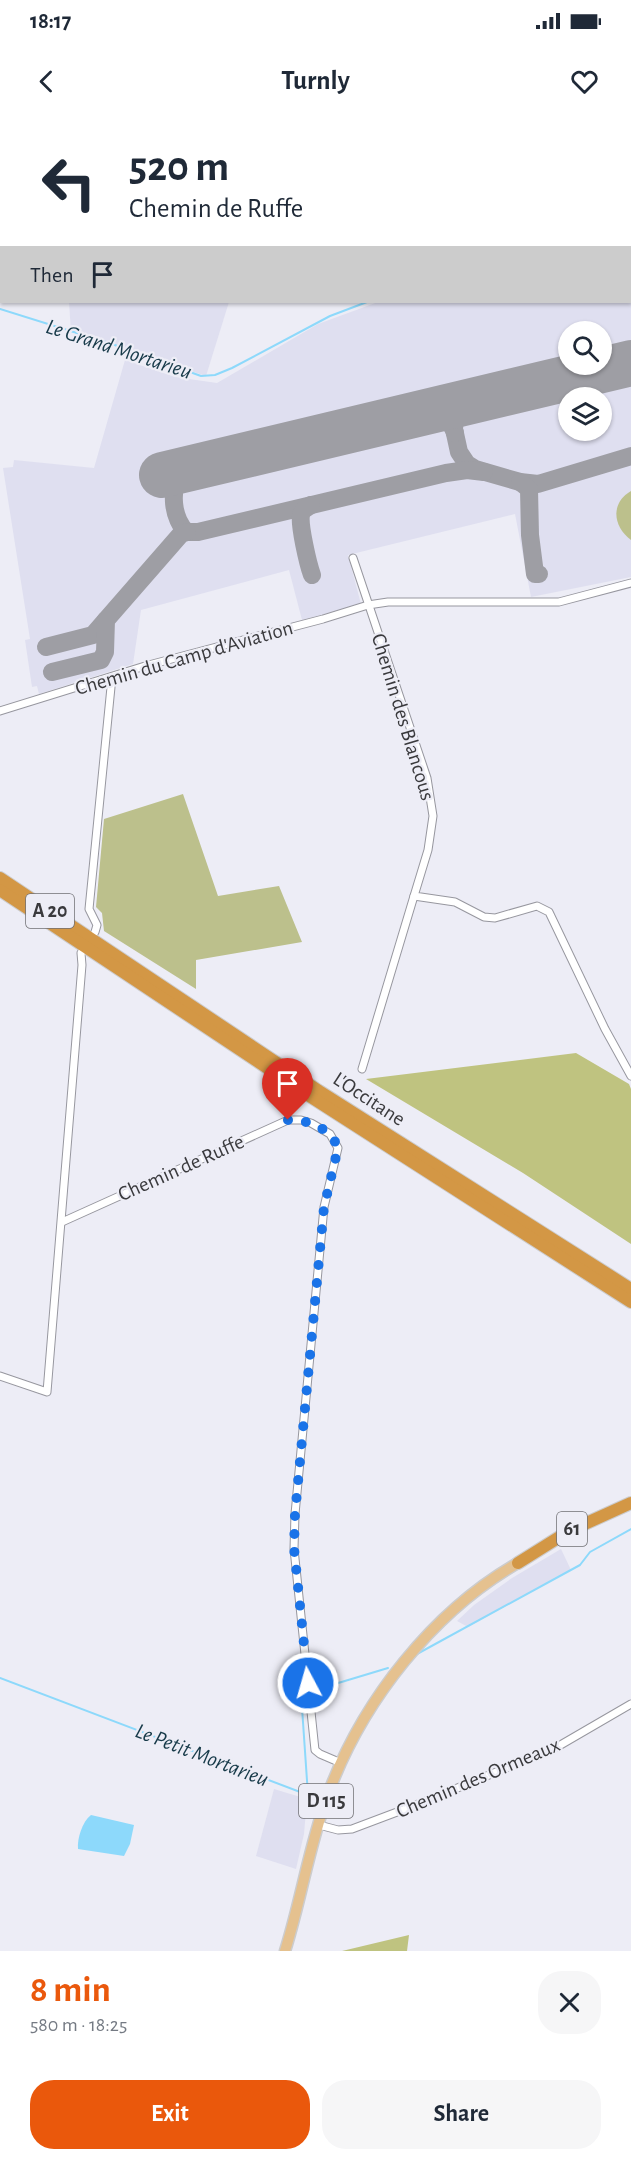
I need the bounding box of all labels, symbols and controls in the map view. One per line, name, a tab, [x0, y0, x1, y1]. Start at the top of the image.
text: 18:17	[30, 10, 71, 32]
icon: back	[30, 65, 63, 98]
icon: heart	[568, 65, 601, 98]
text: Turnly	[281, 67, 350, 94]
icon: left	[30, 144, 108, 222]
text: 520 m	[129, 146, 229, 188]
text: Chemin de Ruffe	[129, 195, 303, 222]
icon: arrive	[86, 258, 119, 291]
text: Then	[30, 264, 74, 286]
water label: Le Grand Mortarieu	[43, 315, 195, 383]
map controls	[558, 321, 612, 441]
button: search	[558, 321, 612, 375]
button: layers	[558, 387, 612, 441]
street label: Chemin du Camp d'Aviation	[73, 617, 295, 699]
street label: Chemin des Blancous	[368, 631, 438, 803]
road number: A 20	[26, 894, 74, 928]
pin	[262, 1058, 313, 1120]
icon: arrive	[271, 1067, 304, 1100]
street label: L'Occitane	[329, 1068, 409, 1130]
street label: Chemin de Ruffe	[115, 1131, 247, 1205]
road number: 61	[557, 1512, 587, 1546]
position arrow	[276, 1651, 340, 1715]
water label: Le Petit Mortarieu	[132, 1720, 272, 1790]
street label: Chemin des Ormeaux	[393, 1734, 563, 1822]
road number: D 115	[299, 1784, 353, 1818]
button: close	[538, 1971, 601, 2034]
text: 8 min	[30, 1972, 111, 2008]
text: 580 m · 18:25	[30, 2015, 127, 2035]
button: Exit	[30, 2080, 310, 2149]
button: Share	[322, 2080, 601, 2149]

